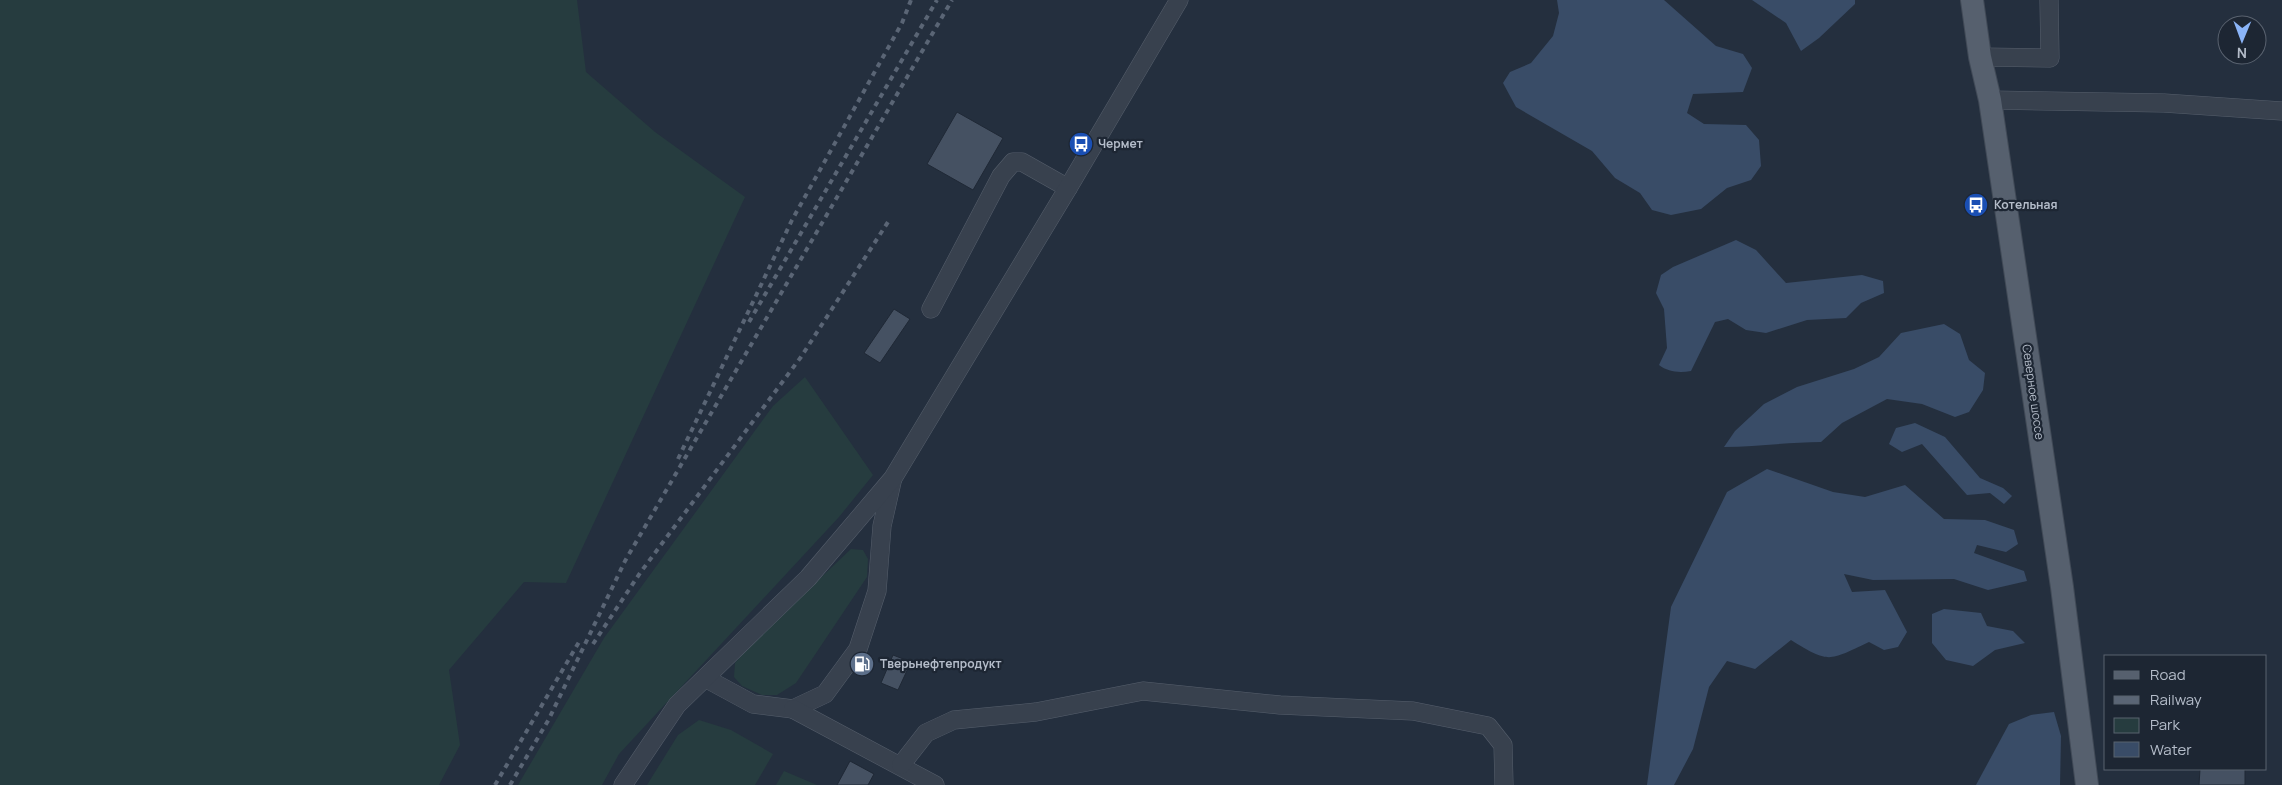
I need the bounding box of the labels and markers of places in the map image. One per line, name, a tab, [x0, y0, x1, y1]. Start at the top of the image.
bus stop icon: Чермет	[1068, 131, 1094, 157]
place label: Чермет	[1098, 135, 1143, 152]
bus stop icon: Котельная	[1963, 192, 1989, 218]
place label: Котельная	[1994, 196, 2057, 213]
fuel station icon: Тверьнефтепродукт	[849, 651, 875, 677]
place label: Тверьнефтепродукт	[880, 655, 1002, 672]

